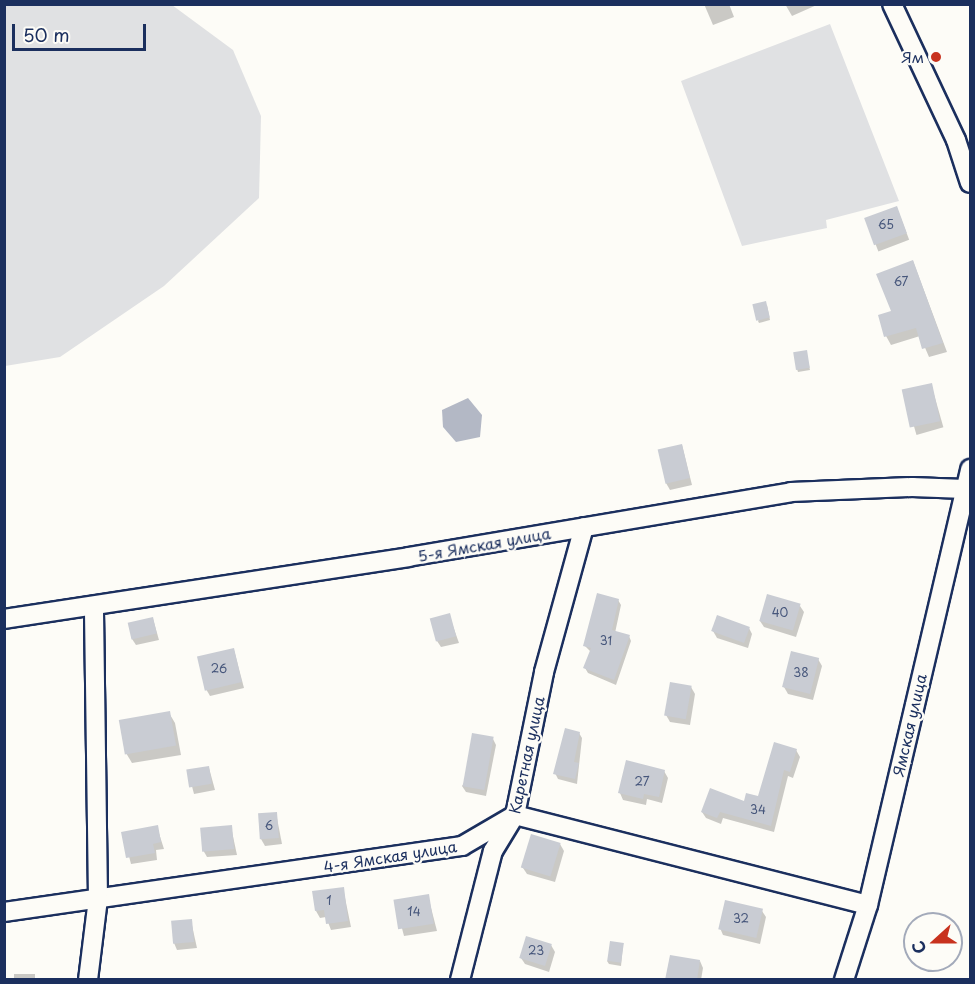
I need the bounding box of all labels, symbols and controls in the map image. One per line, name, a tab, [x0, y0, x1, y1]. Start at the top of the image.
scale bar	[15, 12, 148, 50]
text: 50 m	[23, 21, 70, 48]
place label: Ям	[901, 48, 924, 66]
marker: Ям	[929, 50, 943, 64]
house number: 65	[878, 218, 894, 232]
house number: 67	[894, 275, 908, 289]
street label: 5-я Ямская улица	[416, 523, 552, 565]
house number: 40	[772, 606, 788, 620]
house number: 31	[600, 634, 612, 648]
house number: 26	[211, 662, 227, 676]
house number: 38	[793, 666, 809, 680]
street label: Ямская улица	[888, 672, 930, 778]
street label: Каретная улица	[505, 694, 547, 816]
house number: 27	[635, 775, 649, 789]
house number: 34	[750, 803, 766, 817]
house number: 6	[265, 819, 273, 833]
street label: 4-я Ямская улица	[322, 837, 458, 875]
house number: 1	[326, 894, 332, 908]
house number: 14	[407, 905, 421, 919]
house number: 32	[733, 912, 749, 926]
north arrow	[903, 912, 963, 972]
text: С	[905, 938, 931, 958]
house number: 23	[528, 944, 544, 958]

